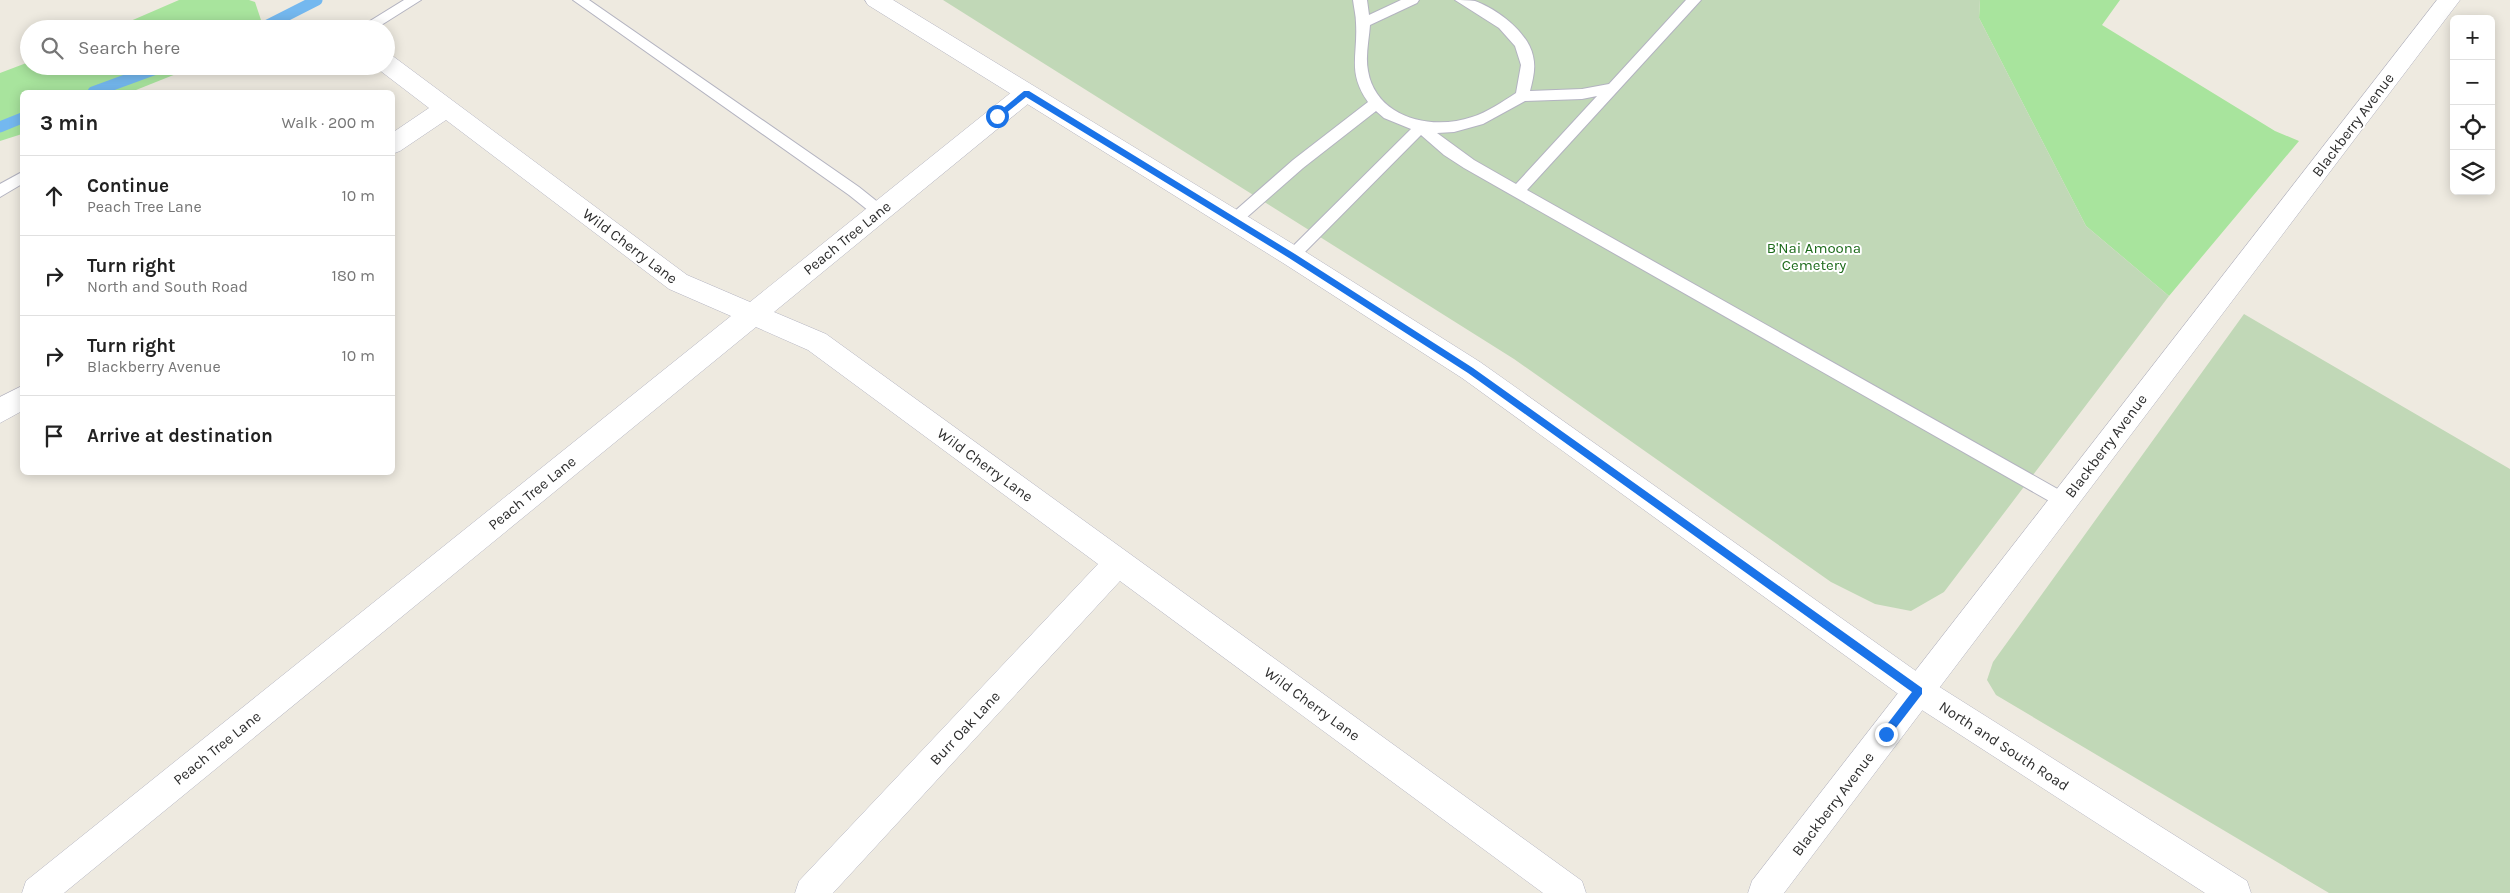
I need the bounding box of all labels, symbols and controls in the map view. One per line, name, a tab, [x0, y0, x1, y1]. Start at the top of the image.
map controls	[2450, 15, 2495, 195]
button: +	[2450, 15, 2495, 60]
search box	[20, 20, 395, 75]
icon: search	[38, 34, 66, 62]
text: Search here	[78, 37, 180, 59]
button: −	[2450, 60, 2495, 105]
street label: Blackberry Avenue	[2308, 70, 2398, 180]
route start	[986, 105, 1009, 128]
button: locate	[2450, 105, 2495, 150]
text: 3 min	[40, 111, 98, 135]
text: Walk · 200 m	[281, 113, 375, 132]
button: layers	[2450, 150, 2495, 195]
text: Continue	[87, 175, 169, 197]
icon: ahead	[40, 182, 68, 210]
text: 10 m	[341, 186, 375, 205]
text: Peach Tree Lane	[87, 197, 202, 216]
street label: Peach Tree Lane	[800, 197, 894, 279]
street label: Wild Cherry Lane	[579, 205, 681, 287]
park label: B'Nai Amoona Cemetery	[1767, 239, 1861, 274]
text: Turn right	[87, 255, 176, 277]
icon: right	[40, 262, 68, 290]
text: 180 m	[332, 266, 375, 285]
text: North and South Road	[87, 277, 248, 296]
text: Turn right	[87, 335, 176, 357]
icon: right	[40, 342, 68, 370]
text: 10 m	[341, 346, 375, 365]
text: Blackberry Avenue	[87, 357, 221, 376]
street label: Blackberry Avenue	[2061, 391, 2151, 501]
icon: arrive	[40, 422, 68, 450]
street label: Wild Cherry Lane	[934, 424, 1036, 506]
text: Arrive at destination	[87, 425, 273, 447]
street label: Peach Tree Lane	[485, 452, 579, 534]
street label: Wild Cherry Lane	[1261, 663, 1363, 745]
street label: Burr Oak Lane	[926, 687, 1004, 769]
street label: North and South Road	[1936, 697, 2072, 795]
street label: Peach Tree Lane	[170, 707, 264, 789]
route end	[1875, 723, 1898, 746]
street label: Blackberry Avenue	[1788, 749, 1878, 859]

